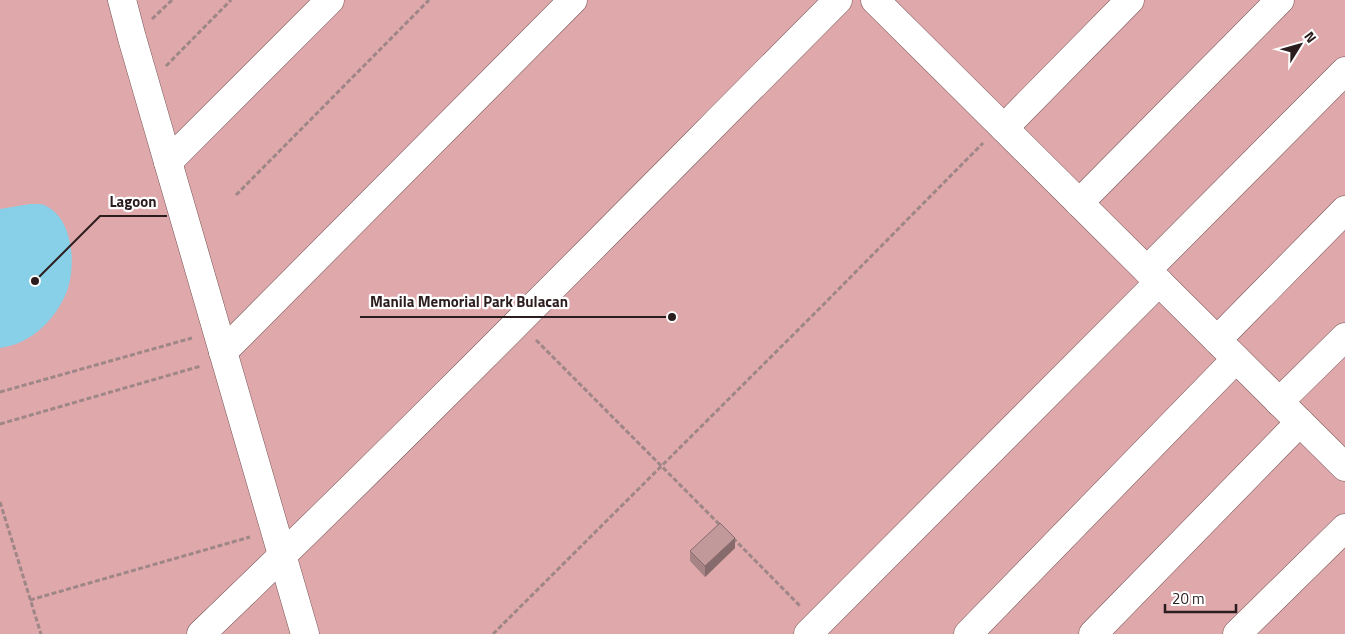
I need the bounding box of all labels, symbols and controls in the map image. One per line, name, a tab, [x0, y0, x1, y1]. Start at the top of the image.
north arrow	[1275, 20, 1325, 70]
text: N	[1299, 27, 1322, 47]
callout: Lagoon	[100, 186, 167, 216]
text: Lagoon	[109, 190, 157, 213]
callout: Manila Memorial Park Bulacan	[360, 287, 578, 317]
text: Manila Memorial Park Bulacan	[370, 290, 568, 313]
scale bar	[1165, 582, 1236, 614]
text: 20 m	[1172, 587, 1205, 610]

